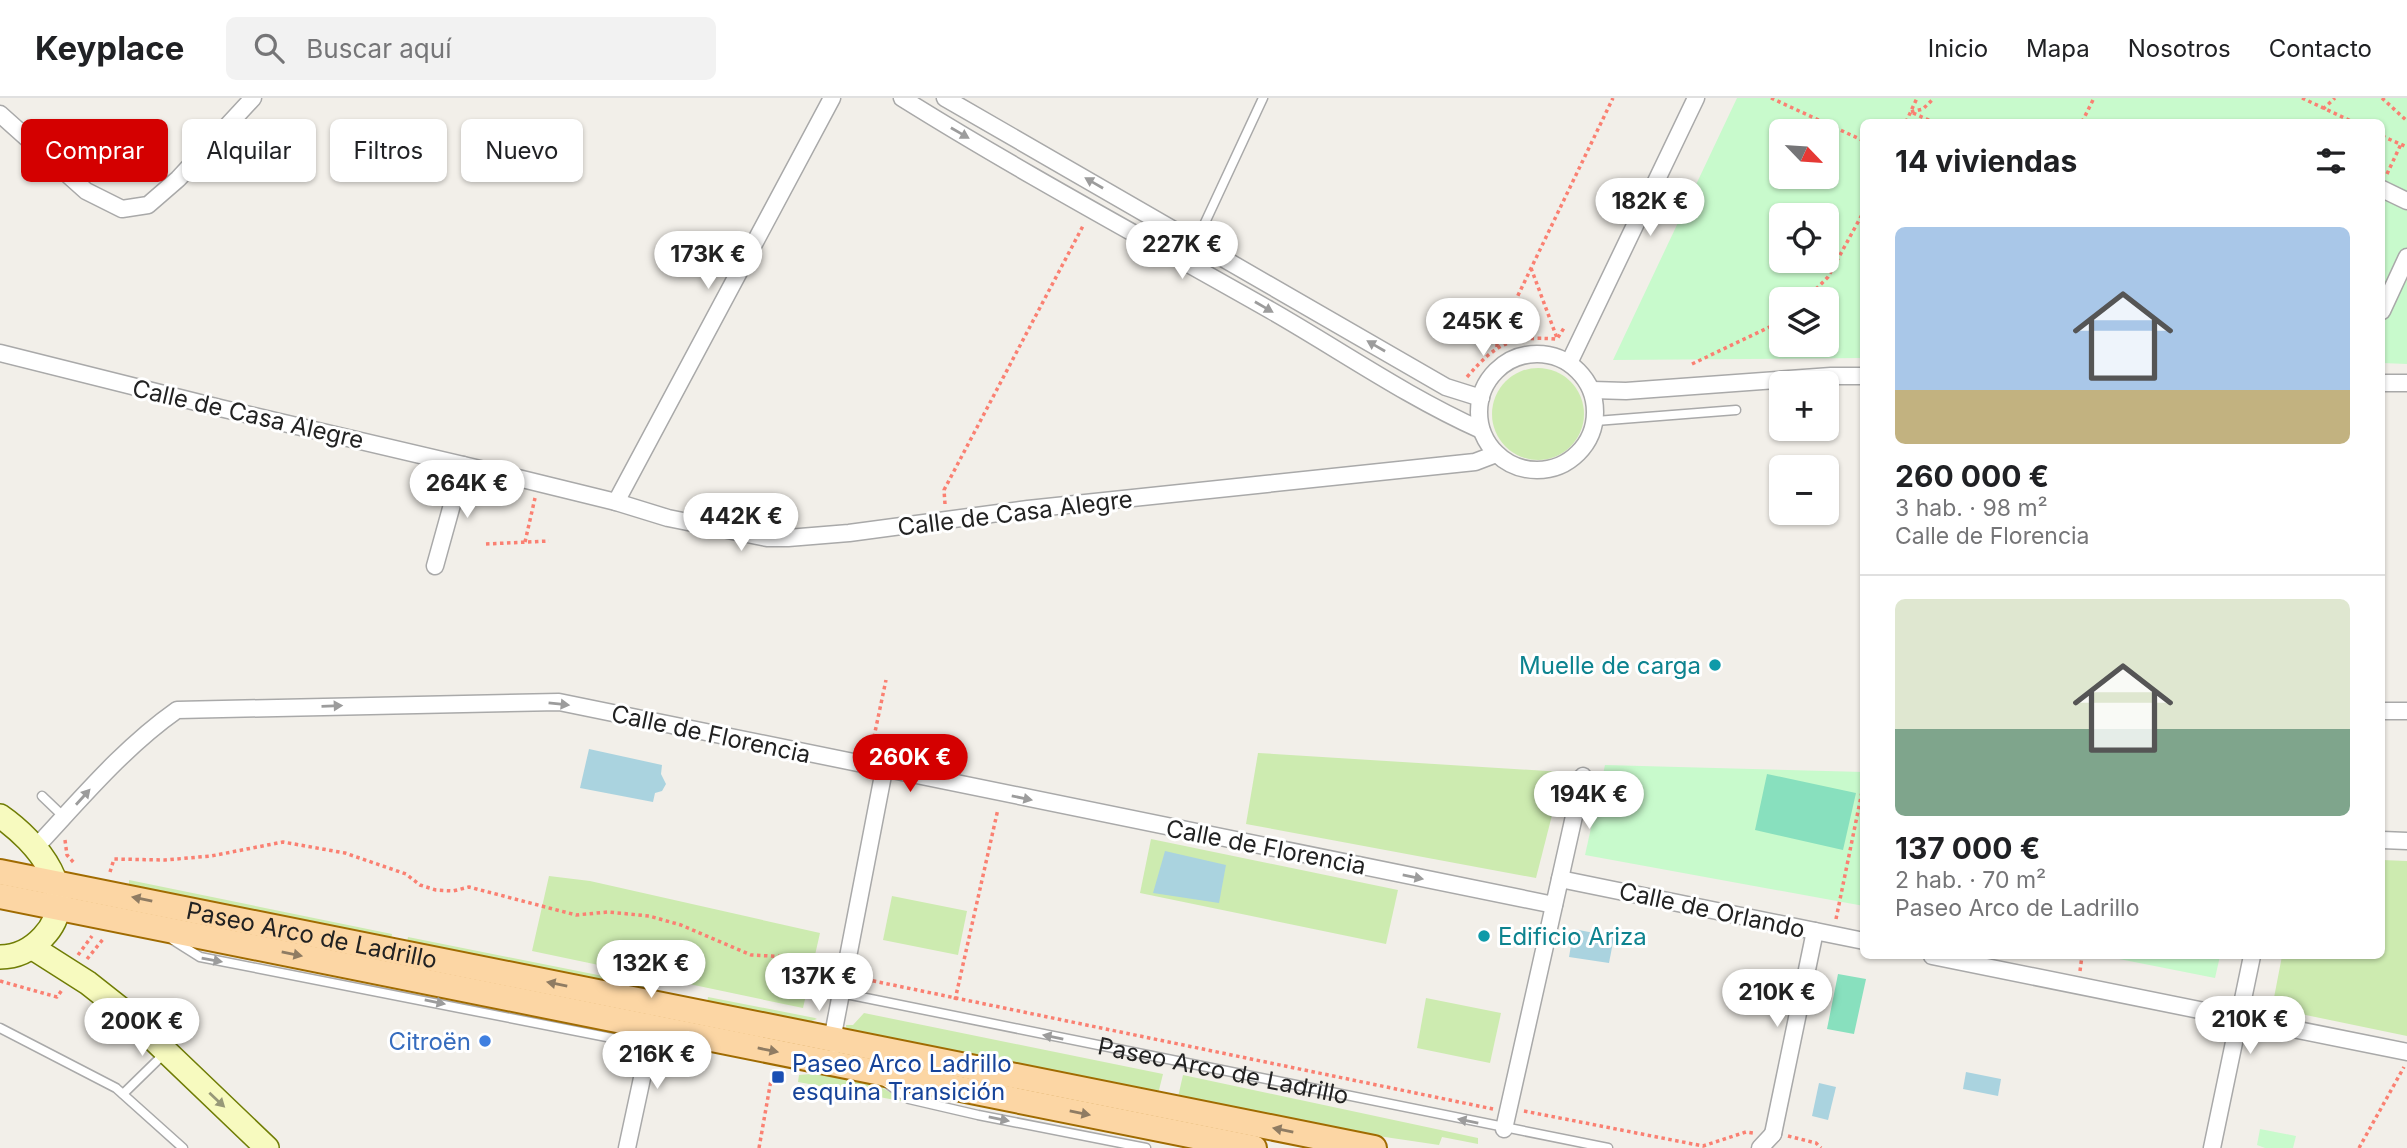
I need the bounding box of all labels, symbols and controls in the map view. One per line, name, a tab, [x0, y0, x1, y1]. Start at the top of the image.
search box	[226, 17, 716, 80]
text: Keyplace	[35, 28, 184, 68]
icon: search	[250, 29, 288, 67]
text: Buscar aquí	[306, 33, 451, 64]
text: Inicio	[1928, 34, 1988, 63]
text: Mapa	[2026, 34, 2090, 63]
text: Nosotros	[2128, 34, 2231, 63]
text: Contacto	[2269, 34, 2372, 63]
chip: Comprar	[21, 119, 168, 182]
chip: Alquilar	[182, 119, 316, 182]
chip: Filtros	[330, 119, 447, 182]
chip: Nuevo	[461, 119, 583, 182]
north arrow	[1769, 119, 1839, 189]
map controls	[1769, 119, 1839, 525]
one-way arrow	[951, 127, 970, 139]
icon: filters	[2312, 142, 2350, 180]
text: 14 viviendas	[1895, 143, 2077, 179]
one-way arrow	[1085, 177, 1104, 190]
pin: 182K €	[1593, 178, 1707, 238]
text: 182K €	[1611, 187, 1689, 215]
button: locate	[1769, 203, 1839, 273]
pin: 227K €	[1125, 222, 1239, 281]
text: 227K €	[1142, 230, 1222, 258]
pin: 173K €	[651, 232, 765, 291]
text: 173K €	[670, 240, 746, 268]
icon: home	[2060, 273, 2186, 399]
button: layers	[1769, 287, 1839, 357]
pin: 245K €	[1426, 299, 1540, 358]
one-way arrow	[1255, 301, 1274, 313]
text: 245K €	[1442, 307, 1524, 335]
one-way arrow	[1367, 340, 1386, 352]
button: +	[1769, 371, 1839, 441]
street label: Calle de Casa Alegre	[130, 373, 366, 455]
button: −	[1769, 455, 1839, 525]
text: 260 000 €	[1895, 458, 2049, 494]
pin: 264K €	[410, 460, 524, 520]
text: 264K €	[426, 469, 508, 497]
street label: Calle de Casa Alegre	[896, 484, 1134, 542]
pin: 442K €	[684, 494, 798, 553]
text: 3 hab. · 98 m²	[1895, 494, 2048, 522]
text: 442K €	[699, 502, 783, 530]
text: Calle de Florencia	[1895, 522, 2090, 550]
icon: home	[2060, 645, 2186, 771]
place label: Muelle de carga	[1519, 651, 1701, 680]
marker: Muelle de carga	[1707, 657, 1723, 673]
one-way arrow	[548, 698, 570, 709]
street label: Calle de Florencia	[609, 699, 813, 769]
one-way arrow	[321, 701, 343, 712]
pin: 260K €	[853, 734, 967, 794]
text: 260K €	[869, 743, 951, 771]
pin: 194K €	[1532, 772, 1646, 831]
text: 194K €	[1550, 780, 1628, 808]
one-way arrow	[75, 789, 90, 806]
one-way arrow	[1011, 792, 1033, 803]
street label: Calle de Florencia	[1164, 813, 1368, 881]
text: 137 000 €	[1895, 830, 2040, 866]
text: 2 hab. · 70 m²	[1895, 866, 2046, 894]
one-way arrow	[1402, 871, 1424, 882]
street label: Calle de Orlando	[1616, 876, 1808, 944]
one-way arrow	[131, 894, 153, 905]
text: Paseo Arco de Ladrillo	[1895, 894, 2139, 922]
street label: Paseo Arco de Ladrillo	[184, 895, 440, 974]
place label: Edificio Ariza	[1498, 922, 1647, 951]
marker: Edificio Ariza	[1476, 928, 1492, 944]
pin: 132K €	[594, 940, 708, 1000]
one-way arrow	[281, 948, 303, 959]
text: 132K €	[613, 949, 690, 977]
one-way arrow	[201, 954, 223, 965]
pin: 137K €	[762, 954, 876, 1013]
text: 137K €	[781, 962, 857, 990]
pin: 210K €	[1720, 970, 1834, 1029]
text: 210K €	[1738, 978, 1816, 1006]
one-way arrow	[546, 979, 568, 990]
pin: 210K €	[2193, 996, 2307, 1056]
one-way arrow	[424, 997, 446, 1008]
pin: 200K €	[85, 998, 199, 1058]
text: 210K €	[2211, 1005, 2289, 1033]
text: 200K €	[100, 1007, 184, 1035]
place label: Citroën	[389, 1027, 471, 1056]
street label: Paseo Arco de Ladrillo	[1095, 1031, 1351, 1110]
pin: 216K €	[600, 1032, 714, 1091]
one-way arrow	[1042, 1032, 1064, 1043]
marker: Citroën	[477, 1033, 493, 1049]
text: 216K €	[618, 1040, 696, 1068]
one-way arrow	[757, 1045, 779, 1056]
place label: Paseo Arco Ladrillo esquina Transición	[792, 1049, 1012, 1106]
marker: Paseo Arco Ladrillo esquina Transición	[770, 1069, 786, 1085]
one-way arrow	[208, 1092, 225, 1108]
one-way arrow	[1069, 1107, 1091, 1118]
one-way arrow	[988, 1114, 1010, 1125]
one-way arrow	[1457, 1116, 1479, 1127]
one-way arrow	[1272, 1124, 1294, 1135]

